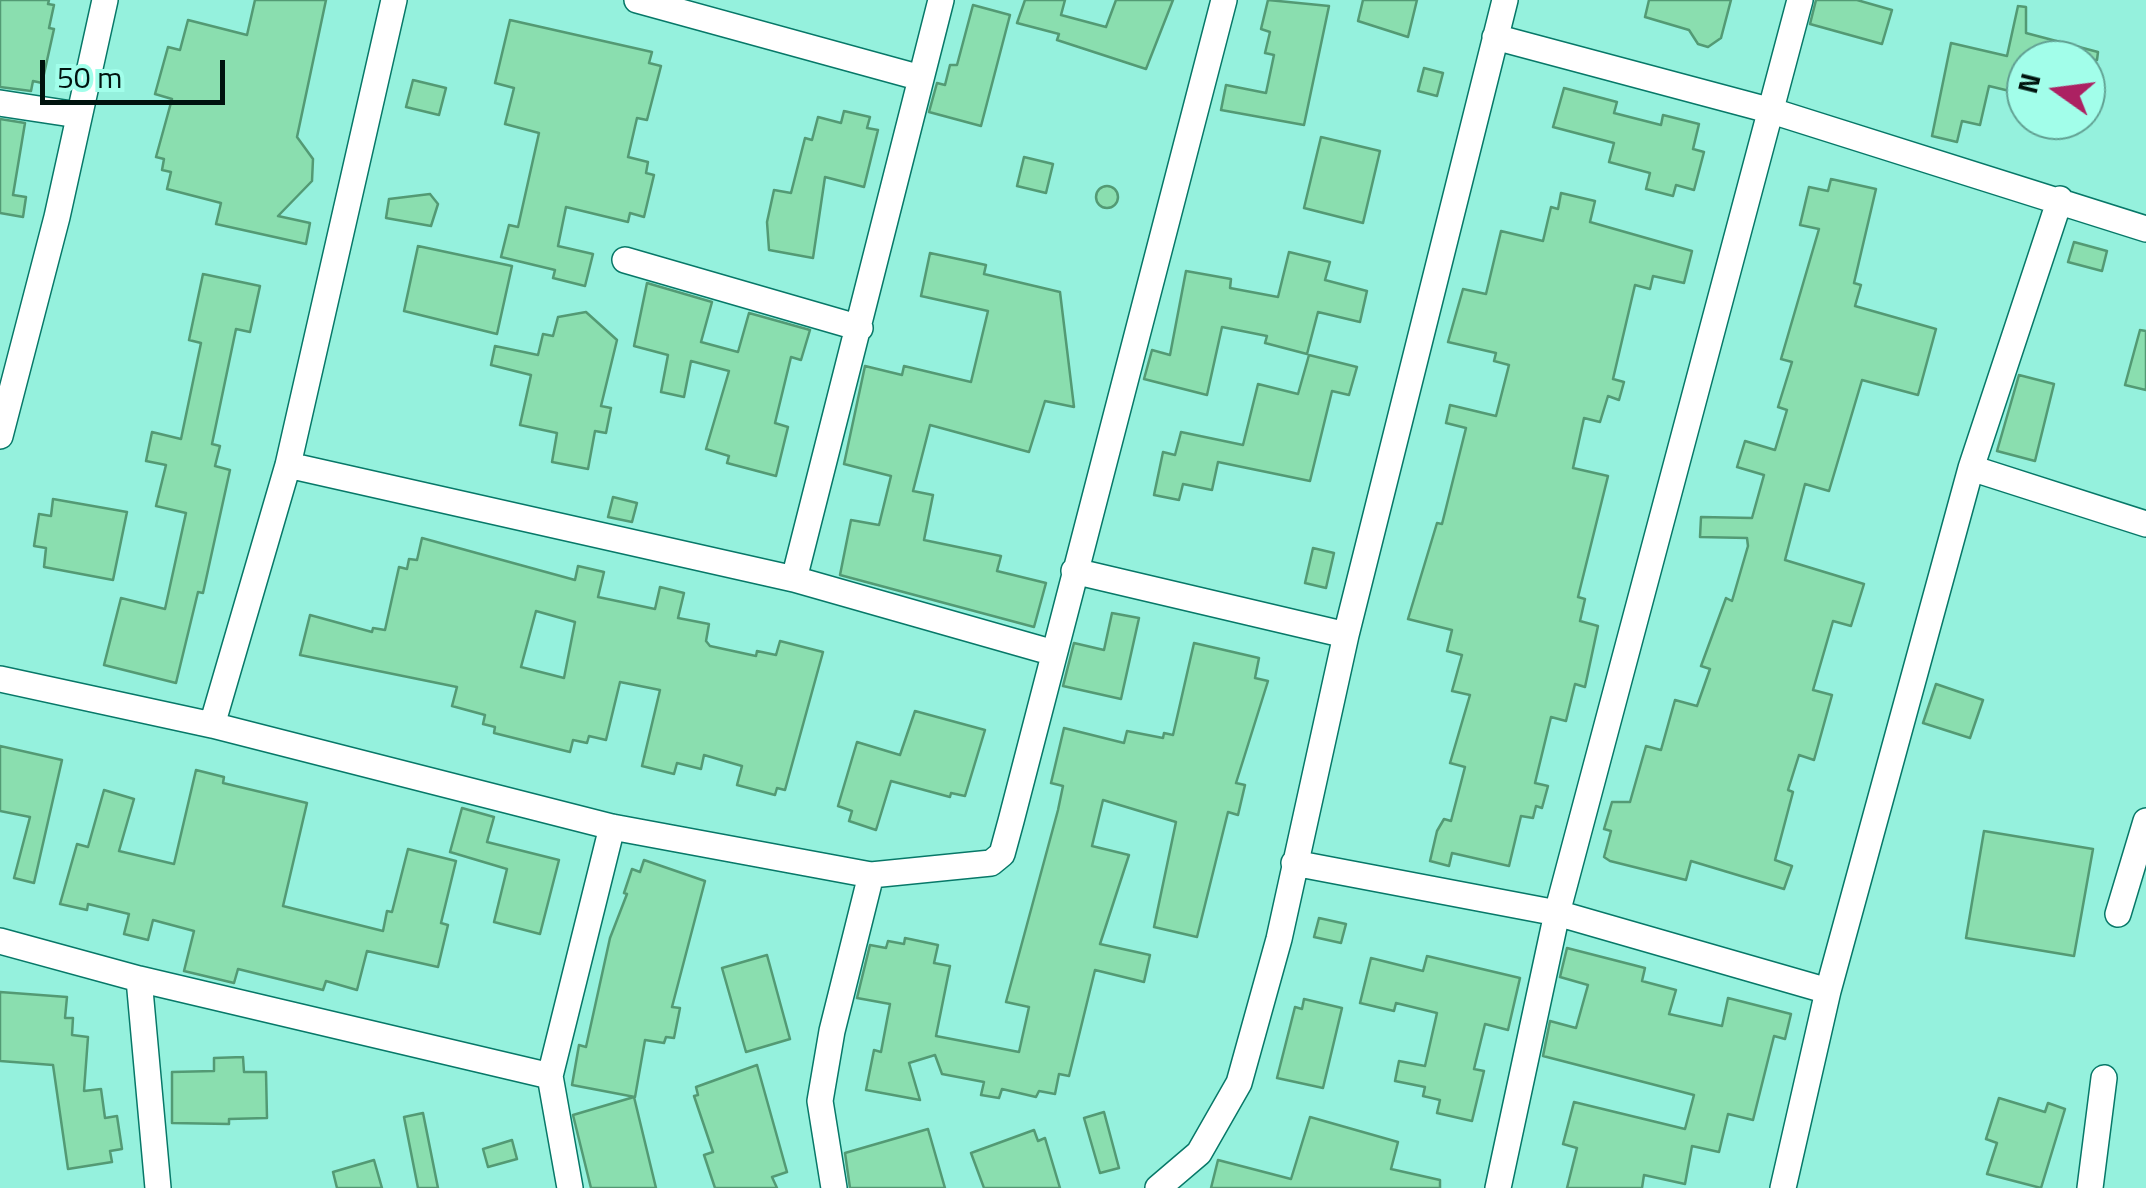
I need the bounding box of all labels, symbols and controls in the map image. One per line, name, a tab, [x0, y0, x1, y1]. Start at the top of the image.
scale bar	[45, 40, 230, 102]
north arrow	[2006, 40, 2106, 140]
text: 50 m	[57, 54, 122, 100]
text: N	[2005, 68, 2052, 98]

